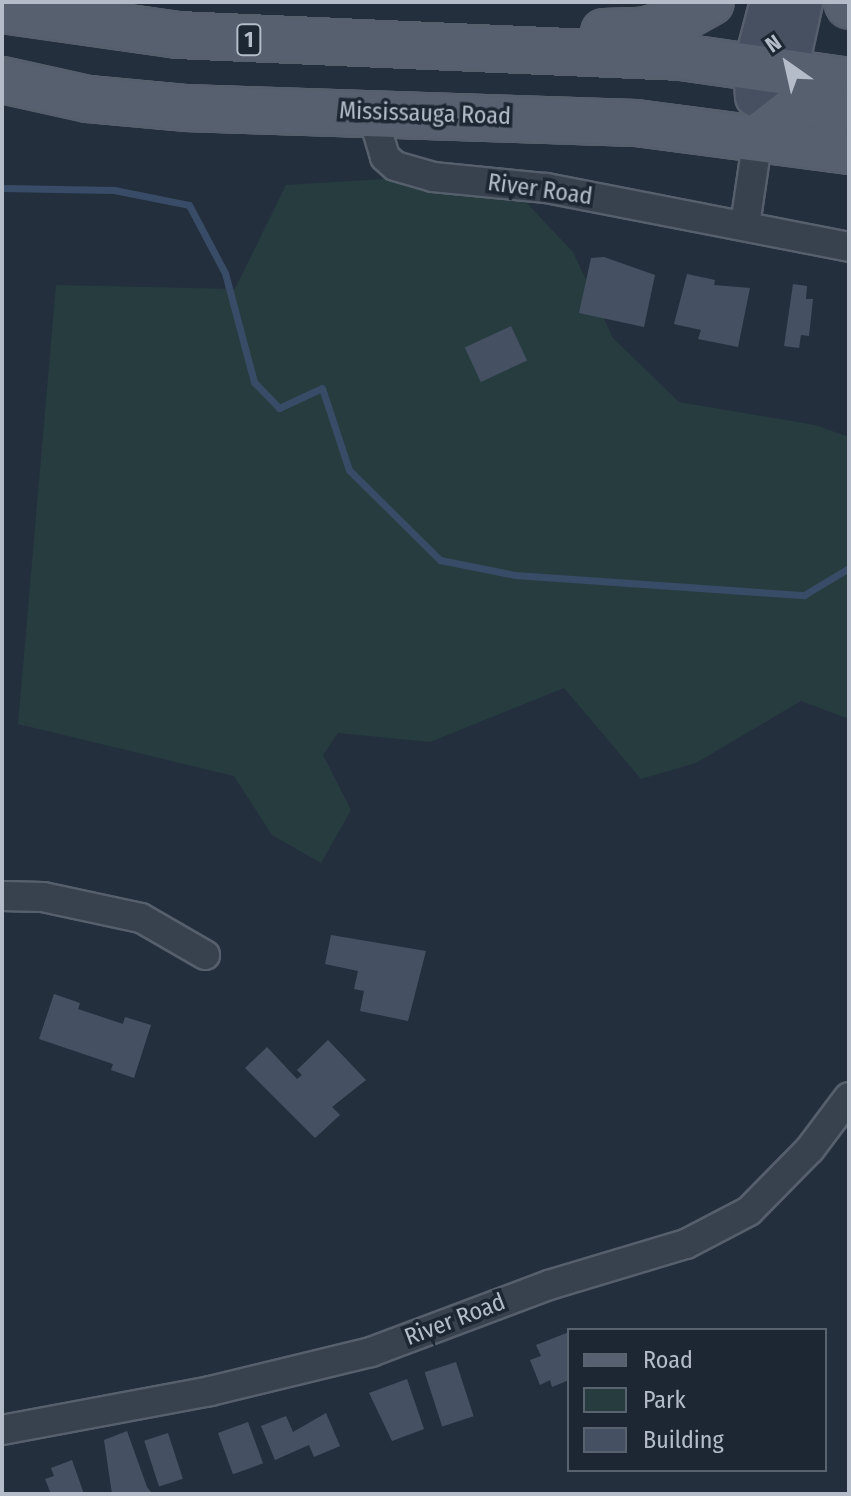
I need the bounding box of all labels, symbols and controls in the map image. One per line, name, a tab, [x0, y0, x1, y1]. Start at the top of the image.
road number: 1	[235, 22, 263, 58]
north arrow	[747, 24, 827, 104]
text: N	[760, 29, 786, 59]
street label: Mississauga Road	[339, 97, 511, 131]
street label: River Road	[486, 168, 594, 212]
street label: River Road	[401, 1288, 509, 1352]
legend	[567, 1328, 827, 1472]
text: Road	[643, 1346, 693, 1374]
text: Park	[643, 1386, 686, 1414]
text: Building	[643, 1426, 724, 1454]

